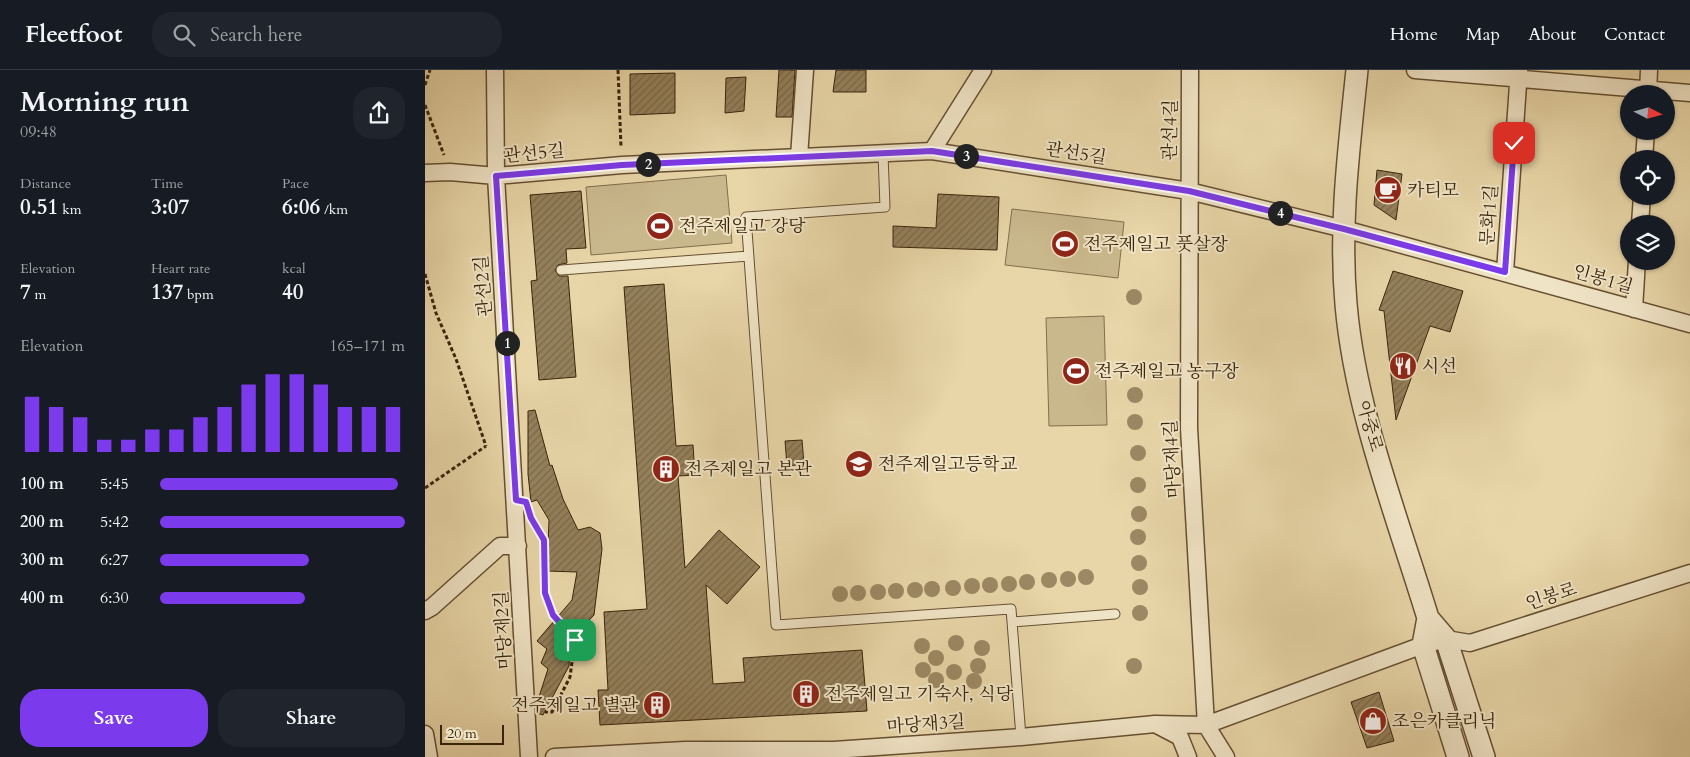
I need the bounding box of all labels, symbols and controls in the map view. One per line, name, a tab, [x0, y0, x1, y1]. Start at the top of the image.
search box	[152, 12, 502, 57]
text: Fleetfoot	[25, 18, 122, 51]
icon: search	[170, 21, 198, 49]
text: Search here	[210, 22, 302, 48]
text: Home	[1390, 22, 1438, 47]
text: Map	[1466, 22, 1500, 47]
text: About	[1528, 22, 1576, 47]
text: Contact	[1604, 22, 1665, 47]
text: Morning run	[20, 83, 189, 121]
north arrow	[1620, 85, 1675, 140]
map controls	[1620, 85, 1675, 270]
button: share	[353, 87, 405, 139]
street label: 관선4길	[1157, 99, 1184, 161]
text: 09:48	[20, 121, 57, 143]
pin	[1493, 122, 1535, 164]
icon: check	[1500, 129, 1528, 157]
street label: 관선5길	[1044, 136, 1108, 171]
street label: 관선5길	[502, 138, 566, 169]
pin: 3	[953, 144, 979, 168]
text: 3	[963, 147, 970, 166]
button: locate	[1620, 150, 1675, 205]
pin: 2	[635, 152, 661, 176]
text: 2	[645, 155, 652, 174]
text: Distance	[20, 174, 71, 193]
text: Time	[151, 174, 183, 193]
text: Pace	[282, 174, 309, 193]
cafe icon: 카티모	[1373, 175, 1403, 205]
place label: 카티모	[1407, 178, 1459, 203]
street label: 문화1길	[1475, 184, 1504, 247]
text: 0.51	[20, 193, 58, 222]
text: 3:07	[151, 193, 189, 222]
text: 6:06	[282, 193, 320, 222]
text: km	[58, 200, 81, 219]
text: /km	[320, 200, 348, 219]
pin: 4	[1267, 200, 1293, 226]
text: 4	[1277, 204, 1284, 223]
sports icon: 전주제일고 강당	[645, 211, 675, 241]
place label: 전주제일고 강당	[679, 214, 806, 239]
button: layers	[1620, 215, 1675, 270]
sports icon: 전주제일고 풋살장	[1050, 229, 1080, 259]
place label: 전주제일고 풋살장	[1084, 232, 1229, 257]
street label: 관선2길	[469, 254, 498, 317]
text: Elevation	[20, 259, 76, 278]
text: Heart rate	[151, 259, 210, 278]
text: kcal	[282, 259, 306, 278]
street label: 인봉1길	[1570, 259, 1636, 300]
text: 7	[20, 278, 31, 307]
text: 137	[151, 278, 183, 307]
text: 40	[282, 278, 304, 307]
text: m	[31, 285, 46, 304]
text: bpm	[183, 285, 214, 304]
pin: 1	[495, 330, 519, 356]
text: 1	[504, 334, 511, 353]
text: Elevation	[20, 335, 84, 357]
text: 165–171 m	[329, 335, 405, 357]
restaurant icon: 시선	[1388, 351, 1418, 381]
place label: 시선	[1422, 354, 1457, 379]
sports icon: 전주제일고 농구장	[1061, 356, 1091, 386]
place label: 전주제일고 농구장	[1095, 359, 1240, 384]
street label: 아중로	[1350, 398, 1389, 455]
street label: 마당재4길	[1158, 419, 1187, 499]
school or university icon: 전주제일고등학교	[844, 449, 874, 479]
place label: 전주제일고등학교	[878, 452, 1018, 477]
building icon: 전주제일고 본관	[651, 454, 681, 484]
place label: 전주제일고 본관	[685, 457, 812, 482]
text: 100 m	[20, 473, 64, 495]
text: 5:45	[100, 473, 129, 495]
text: 200 m	[20, 511, 64, 533]
text: 5:42	[100, 511, 129, 533]
text: 300 m	[20, 549, 64, 571]
text: 6:27	[100, 549, 129, 571]
street label: 인봉로	[1522, 577, 1580, 616]
text: 400 m	[20, 587, 64, 609]
text: 6:30	[100, 587, 129, 609]
street label: 마당재2길	[489, 590, 518, 670]
pin	[554, 619, 596, 661]
icon: arrive	[561, 626, 589, 654]
building icon: 전주제일고 기숙사, 식당	[791, 679, 821, 709]
place label: 전주제일고 기숙사, 식당	[825, 682, 1014, 707]
button: Save	[20, 689, 208, 747]
button: Share	[218, 689, 405, 747]
building icon: 전주제일고 별관	[642, 690, 672, 720]
place label: 전주제일고 별관	[511, 693, 639, 718]
shop icon: 조은카클리닉	[1358, 706, 1388, 736]
street label: 마당재3길	[886, 709, 966, 740]
place label: 조은카클리닉	[1392, 709, 1496, 734]
scale bar	[440, 722, 504, 745]
text: 20 m	[447, 724, 477, 743]

